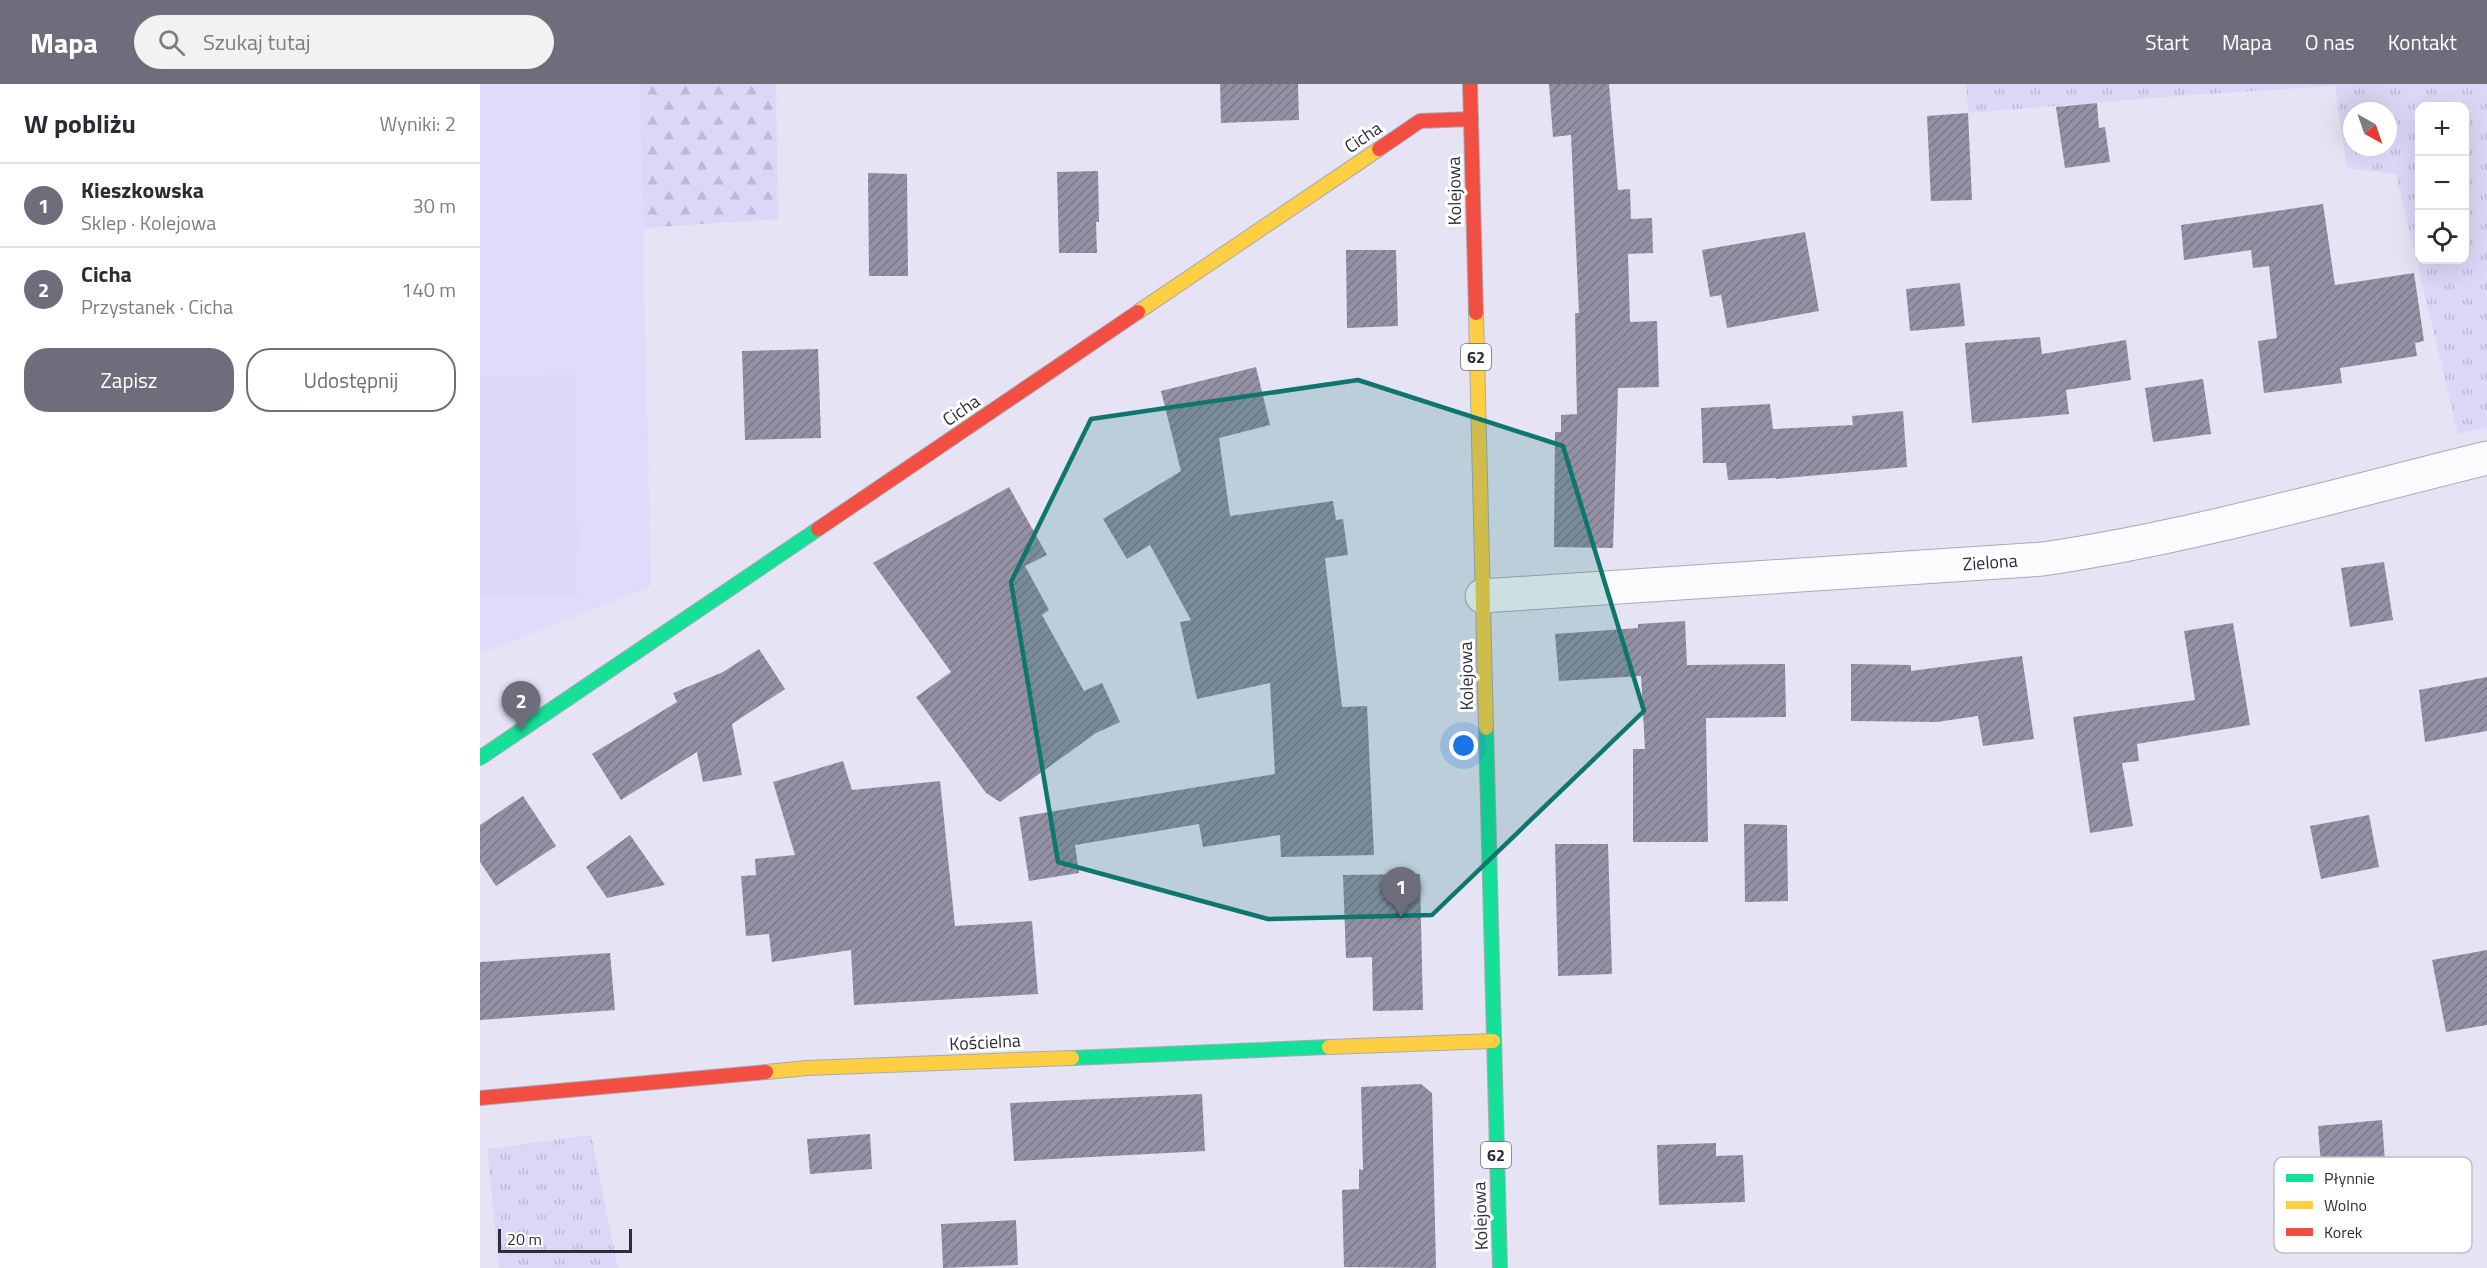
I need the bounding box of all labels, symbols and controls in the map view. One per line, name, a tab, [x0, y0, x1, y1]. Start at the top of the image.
search box	[134, 15, 554, 69]
text: Mapa	[30, 21, 98, 64]
text: Szukaj tutaj	[203, 25, 311, 59]
icon: search	[155, 26, 188, 59]
text: Start	[2145, 26, 2189, 58]
text: Mapa	[2222, 26, 2272, 58]
text: O nas	[2305, 26, 2355, 58]
text: Kontakt	[2388, 26, 2457, 58]
north arrow	[2343, 102, 2397, 156]
map controls	[2415, 102, 2469, 264]
button: +	[2415, 102, 2469, 156]
text: W pobliżu	[24, 104, 136, 143]
text: Wyniki: 2	[380, 108, 456, 139]
street label: Cicha	[1339, 115, 1387, 159]
street label: Kolejowa	[1440, 156, 1468, 226]
button: −	[2415, 156, 2469, 210]
text: Kieszkowska	[81, 173, 204, 207]
text: 1	[38, 190, 49, 221]
text: 30 m	[412, 190, 456, 221]
text: Sklep · Kolejowa	[81, 207, 216, 238]
button: locate	[2415, 210, 2469, 264]
text: Cicha	[81, 257, 132, 291]
text: 2	[38, 274, 49, 305]
text: 140 m	[401, 274, 456, 305]
text: Przystanek · Cicha	[81, 291, 233, 322]
road number: 62	[1461, 344, 1491, 370]
button: Zapisz	[24, 348, 234, 412]
button: Udostępnij	[246, 348, 456, 412]
street label: Cicha	[937, 388, 985, 432]
street label: Zielona	[1962, 547, 2018, 577]
street label: Kolejowa	[1452, 641, 1480, 711]
pin: 2	[502, 682, 540, 731]
your location	[1449, 731, 1478, 760]
pin: 1	[1382, 868, 1420, 917]
street label: Kościelna	[949, 1027, 1021, 1057]
road number: 62	[1481, 1142, 1511, 1168]
legend	[2274, 1157, 2472, 1253]
text: Płynnie	[2324, 1166, 2375, 1190]
street label: Kolejowa	[1465, 1181, 1495, 1251]
text: Wolno	[2324, 1193, 2367, 1217]
text: Korek	[2324, 1220, 2363, 1244]
scale bar	[498, 1226, 632, 1254]
text: 20 m	[507, 1227, 542, 1251]

